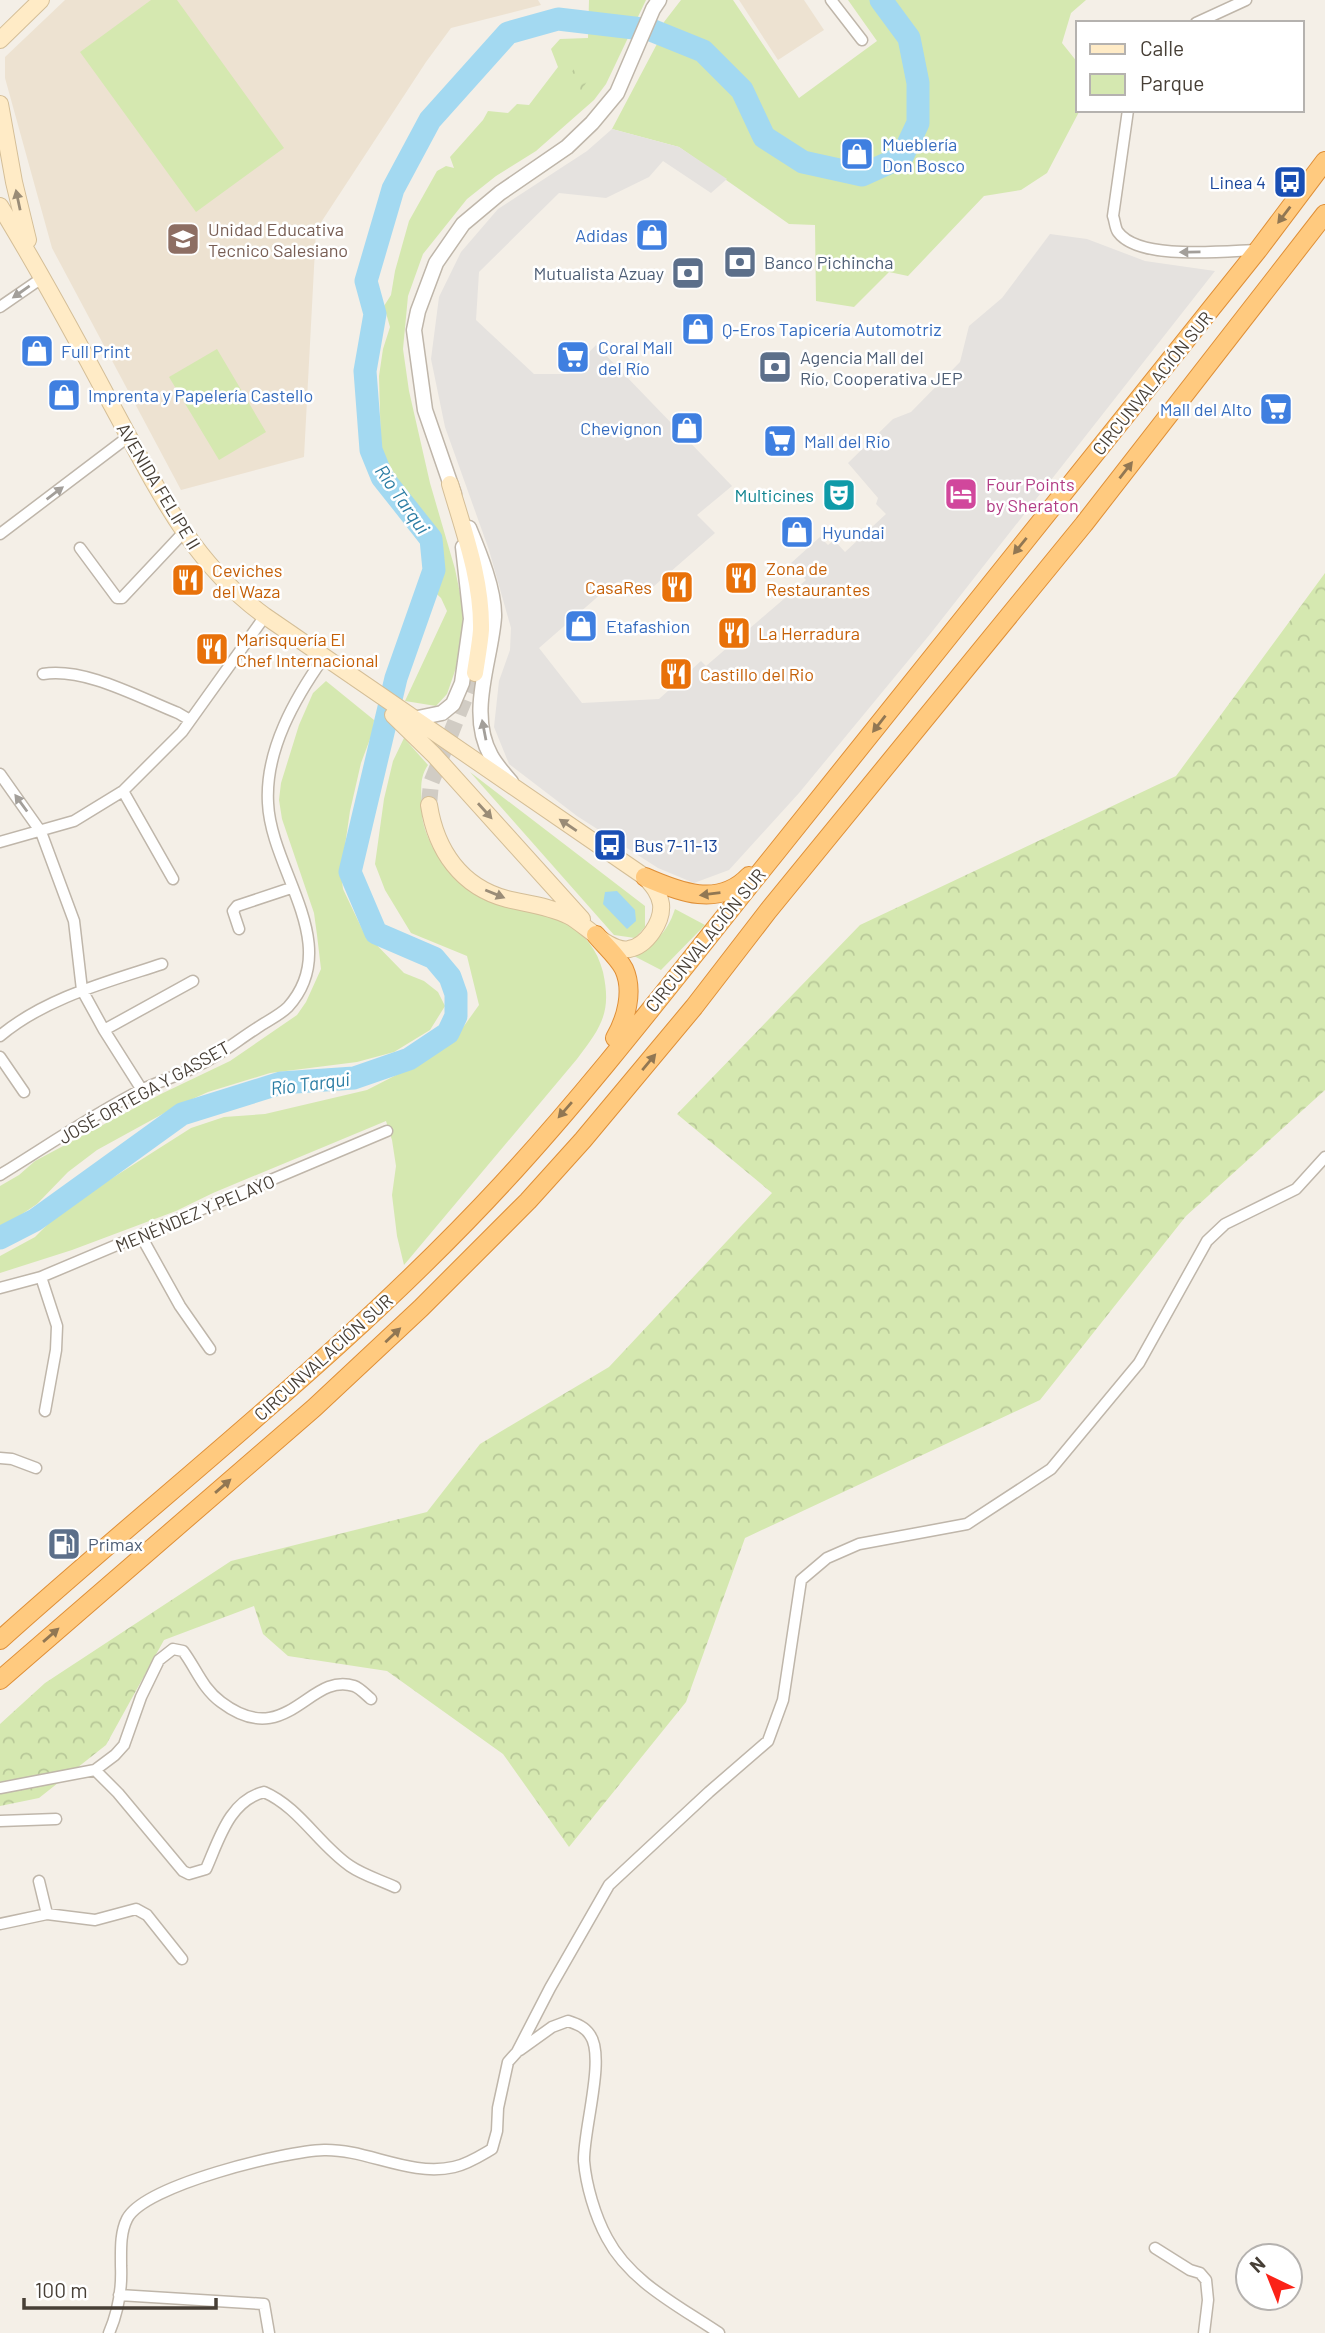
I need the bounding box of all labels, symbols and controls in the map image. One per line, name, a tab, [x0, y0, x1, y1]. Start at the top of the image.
legend	[1076, 21, 1304, 112]
text: Calle	[1140, 35, 1184, 60]
text: Parque	[1140, 70, 1205, 95]
place label: Mueblería Don Bosco	[882, 133, 965, 176]
shop icon: Mueblería Don Bosco	[838, 135, 876, 173]
bus stop icon: Linea 4	[1271, 163, 1309, 201]
place label: Linea 4	[1209, 171, 1266, 193]
one-way arrow	[12, 189, 23, 211]
one-way arrow	[1277, 206, 1291, 224]
shop icon: Adidas	[633, 216, 671, 254]
place label: Unidad Educativa Tecnico Salesiano	[208, 218, 348, 261]
school or university icon: Unidad Educativa Tecnico Salesiano	[164, 220, 202, 258]
place label: Adidas	[575, 224, 628, 246]
bank icon: Banco Pichincha	[721, 243, 759, 281]
one-way arrow	[1178, 246, 1200, 258]
place label: Banco Pichincha	[764, 251, 893, 273]
bank icon: Mutualista Azuay	[669, 254, 707, 292]
place label: Mutualista Azuay	[533, 262, 664, 284]
one-way arrow	[12, 285, 30, 299]
street label: CIRCUNVALACIÓN SUR	[1087, 307, 1217, 459]
shop icon: Q-Eros Tapicería Automotriz	[679, 310, 717, 348]
place label: Q-Eros Tapicería Automotriz	[722, 318, 941, 340]
shop icon: Full Print	[18, 332, 56, 370]
place label: Coral Mall del Río	[598, 336, 673, 379]
supermarket icon: Coral Mall del Río	[554, 338, 592, 376]
place label: Full Print	[61, 340, 131, 362]
place label: Agencia Mall del Río, Cooperativa JEP	[800, 346, 963, 389]
bank icon: Agencia Mall del Río, Cooperativa JEP	[756, 348, 794, 386]
shop icon: Imprenta y Papelería Castello	[45, 376, 83, 414]
place label: Imprenta y Papelería Castello	[88, 384, 313, 406]
supermarket icon: Mall del Alto	[1257, 390, 1295, 428]
place label: Mall del Alto	[1160, 398, 1252, 420]
shop icon: Chevignon	[668, 409, 706, 447]
place label: Chevignon	[580, 417, 662, 439]
street label: AVENIDA FELIPE II	[113, 419, 205, 553]
supermarket icon: Mall del Rio	[761, 422, 799, 460]
place label: Mall del Rio	[804, 430, 891, 452]
water label: Río Tarqui	[371, 460, 435, 538]
one-way arrow	[1118, 461, 1133, 479]
place label: Four Points by Sheraton	[986, 473, 1079, 516]
hotel icon: Four Points by Sheraton	[942, 475, 980, 513]
theatre icon: Multicines	[820, 476, 858, 514]
place label: Multicines	[735, 484, 814, 506]
one-way arrow	[45, 486, 63, 501]
shop icon: Hyundai	[778, 513, 816, 551]
place label: Hyundai	[822, 521, 885, 543]
one-way arrow	[1013, 538, 1028, 555]
place label: Zona de Restaurantes	[766, 557, 870, 600]
place label: Ceviches del Waza	[212, 559, 282, 602]
restaurant icon: Zona de Restaurantes	[722, 559, 760, 597]
restaurant icon: Ceviches del Waza	[169, 561, 207, 599]
restaurant icon: CasaRes	[658, 568, 696, 606]
place label: CasaRes	[585, 576, 652, 598]
shop icon: Etafashion	[562, 607, 600, 645]
restaurant icon: La Herradura	[715, 614, 753, 652]
place label: Etafashion	[606, 615, 690, 637]
place label: La Herradura	[758, 622, 860, 644]
place label: Marisquería El Chef Internacional	[236, 628, 378, 671]
restaurant icon: Marisquería El Chef Internacional	[193, 630, 231, 668]
restaurant icon: Castillo del Rio	[657, 655, 695, 693]
place label: Castillo del Rio	[700, 663, 814, 685]
one-way arrow	[871, 715, 886, 733]
one-way arrow	[478, 719, 489, 741]
one-way arrow	[14, 794, 28, 812]
one-way arrow	[477, 803, 492, 820]
one-way arrow	[559, 818, 577, 832]
bus stop icon: Bus 7-11-13	[591, 826, 629, 864]
place label: Bus 7-11-13	[634, 834, 718, 856]
street label: CIRCUNVALACIÓN SUR	[640, 864, 770, 1016]
one-way arrow	[485, 888, 506, 899]
one-way arrow	[699, 888, 721, 899]
street label: JOSÉ ORTEGA Y GASSET	[54, 1036, 234, 1148]
one-way arrow	[642, 1054, 657, 1072]
water label: Río Tarqui	[269, 1067, 351, 1099]
one-way arrow	[558, 1102, 573, 1119]
street label: MENÉNDEZ Y PELAYO	[112, 1169, 278, 1257]
street label: CIRCUNVALACIÓN SUR	[249, 1289, 397, 1425]
one-way arrow	[384, 1327, 401, 1343]
one-way arrow	[214, 1478, 232, 1494]
fuel station icon: Primax	[45, 1525, 83, 1563]
place label: Primax	[88, 1533, 143, 1555]
one-way arrow	[42, 1627, 60, 1643]
north arrow	[1234, 2242, 1304, 2312]
text: N	[1245, 2251, 1270, 2277]
scale bar	[24, 2266, 217, 2310]
text: 100 m	[35, 2277, 88, 2302]

